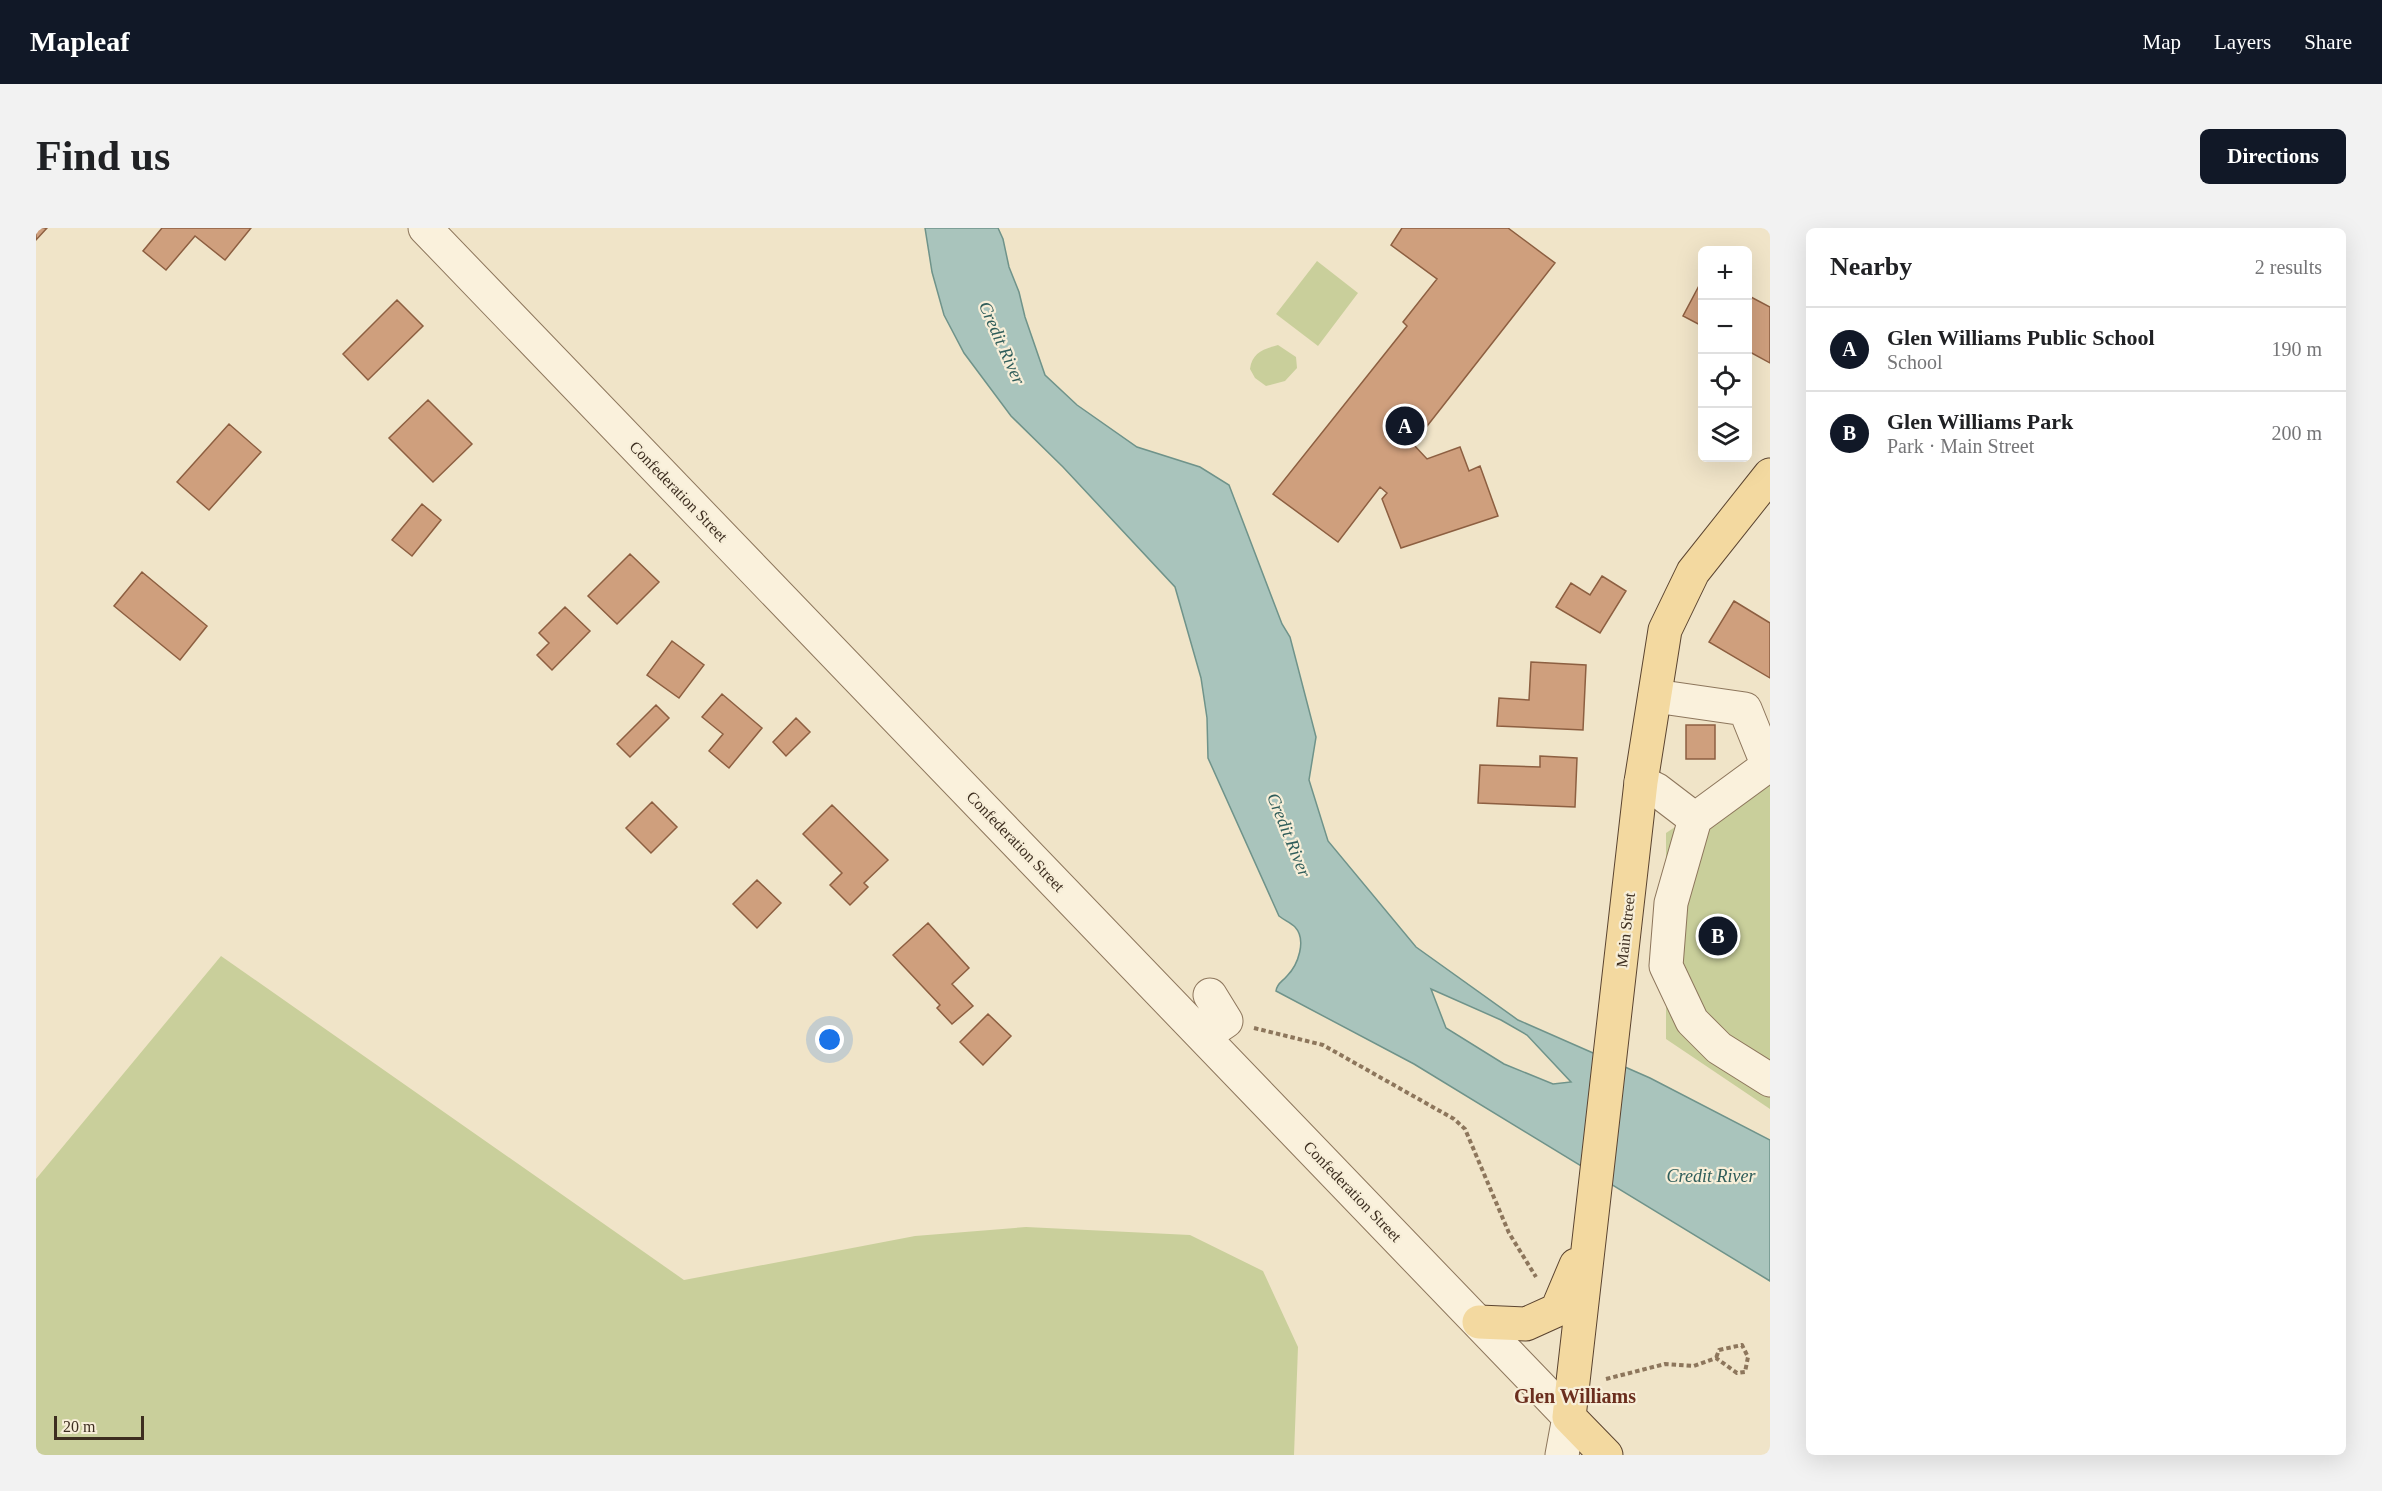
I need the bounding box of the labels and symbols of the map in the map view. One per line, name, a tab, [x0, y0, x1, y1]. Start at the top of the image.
water label: Credit River	[975, 298, 1030, 389]
pin: A	[1386, 404, 1424, 448]
street label: Confederation Street	[626, 438, 731, 545]
street label: Confederation Street	[963, 788, 1068, 895]
water label: Credit River	[1263, 790, 1315, 881]
street label: Main Street	[1613, 891, 1638, 968]
pin: B	[1698, 914, 1738, 958]
your location	[815, 1025, 844, 1054]
street label: Confederation Street	[1300, 1138, 1405, 1245]
water label: Credit River	[1667, 1166, 1756, 1186]
district label: Glen Williams	[1514, 1385, 1636, 1407]
scale bar	[54, 1413, 144, 1440]

